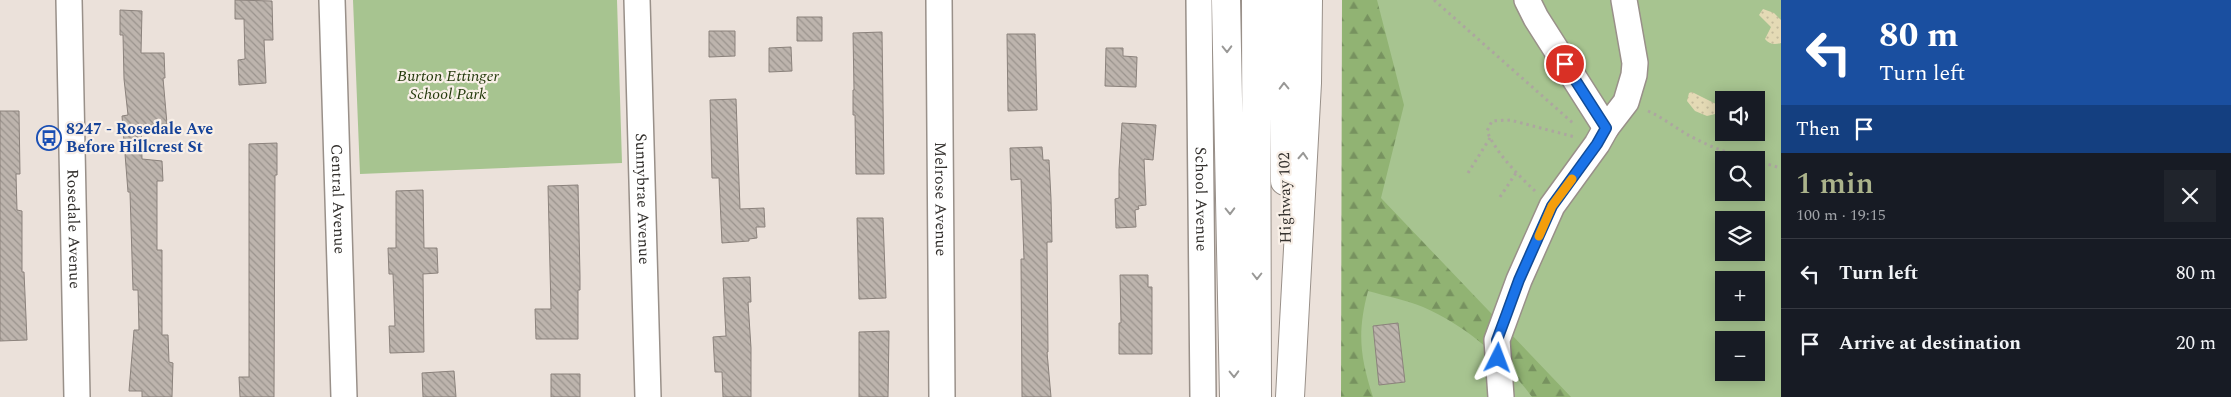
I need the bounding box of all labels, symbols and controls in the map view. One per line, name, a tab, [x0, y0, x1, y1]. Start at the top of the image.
text: 80 m	[1879, 9, 1959, 62]
icon: left	[1796, 20, 1861, 85]
pin	[1544, 43, 1586, 85]
one-way arrow	[1222, 45, 1232, 53]
icon: arrive	[1551, 50, 1579, 78]
text: Turn left	[1879, 57, 1965, 90]
park label: Burton Ettinger School Park	[397, 64, 500, 106]
one-way arrow	[1279, 82, 1289, 90]
map controls	[1715, 91, 1765, 381]
button: sound	[1715, 91, 1765, 141]
text: Then	[1796, 115, 1840, 144]
icon: arrive	[1850, 115, 1878, 143]
place label: 8247 - Rosedale Ave Before Hillcrest St	[66, 117, 213, 159]
bus stop icon: 8247 - Rosedale Ave Before Hillcrest St	[36, 125, 62, 151]
street label: Sunnybrae Avenue	[629, 133, 656, 265]
street label: Melrose Avenue	[928, 142, 953, 256]
street label: Central Avenue	[324, 143, 352, 254]
street label: School Avenue	[1188, 146, 1214, 251]
button: search	[1715, 151, 1765, 201]
street label: Highway 102	[1272, 152, 1298, 244]
one-way arrow	[1298, 152, 1309, 160]
text: 1 min	[1796, 161, 1874, 207]
street label: Rosedale Avenue	[60, 169, 87, 289]
button: close	[2164, 170, 2216, 222]
text: 100 m · 19:15	[1796, 203, 1886, 227]
one-way arrow	[1225, 208, 1235, 215]
button: layers	[1715, 211, 1765, 261]
text: Turn left	[1839, 259, 1918, 288]
text: 80 m	[2176, 259, 2216, 288]
icon: left	[1796, 260, 1824, 288]
button: +	[1715, 271, 1765, 321]
one-way arrow	[1252, 272, 1262, 280]
text: Arrive at destination	[1839, 329, 2021, 358]
text: 20 m	[2176, 329, 2216, 358]
icon: arrive	[1796, 330, 1824, 358]
position arrow	[1471, 331, 1523, 383]
button: −	[1715, 331, 1765, 381]
one-way arrow	[1229, 370, 1239, 378]

